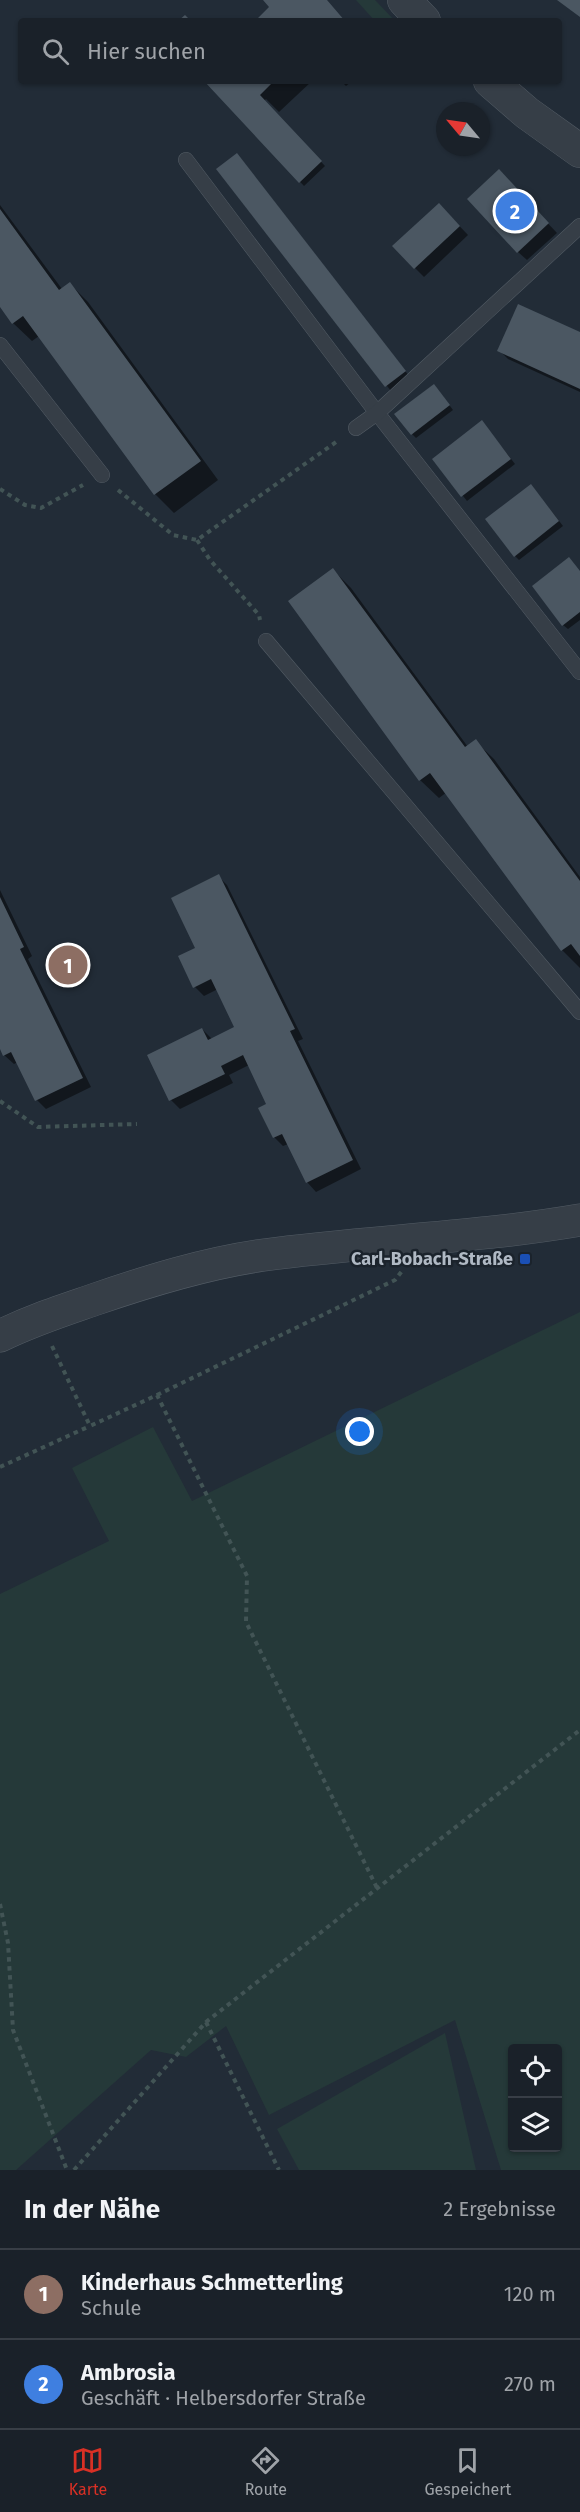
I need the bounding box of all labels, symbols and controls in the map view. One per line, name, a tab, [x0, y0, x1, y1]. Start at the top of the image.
search box	[18, 18, 562, 84]
icon: search	[39, 35, 72, 68]
text: Hier suchen	[87, 38, 206, 65]
north arrow	[436, 102, 490, 156]
pin: 2	[496, 188, 534, 234]
pin: 1	[48, 942, 88, 988]
place label: Carl-Bobach-Straße	[351, 1248, 513, 1270]
marker: Carl-Bobach-Straße	[518, 1252, 532, 1266]
your location	[345, 1417, 374, 1446]
map controls	[508, 2044, 562, 2152]
button: locate	[508, 2044, 562, 2098]
button: layers	[508, 2098, 562, 2152]
text: In der Nähe	[24, 2194, 160, 2225]
text: 2 Ergebnisse	[443, 2197, 556, 2221]
text: Kinderhaus Schmetterling	[81, 2269, 343, 2296]
text: 1	[39, 2282, 48, 2306]
text: 120 m	[504, 2282, 556, 2306]
text: Schule	[81, 2296, 141, 2320]
text: Ambrosia	[81, 2359, 176, 2386]
text: 2	[38, 2372, 49, 2396]
text: 270 m	[504, 2372, 556, 2396]
text: Geschäft · Helbersdorfer Straße	[81, 2386, 366, 2410]
tab: Karte	[69, 2444, 107, 2499]
tab: Route	[245, 2444, 287, 2499]
tab: Gespeichert	[425, 2444, 511, 2499]

